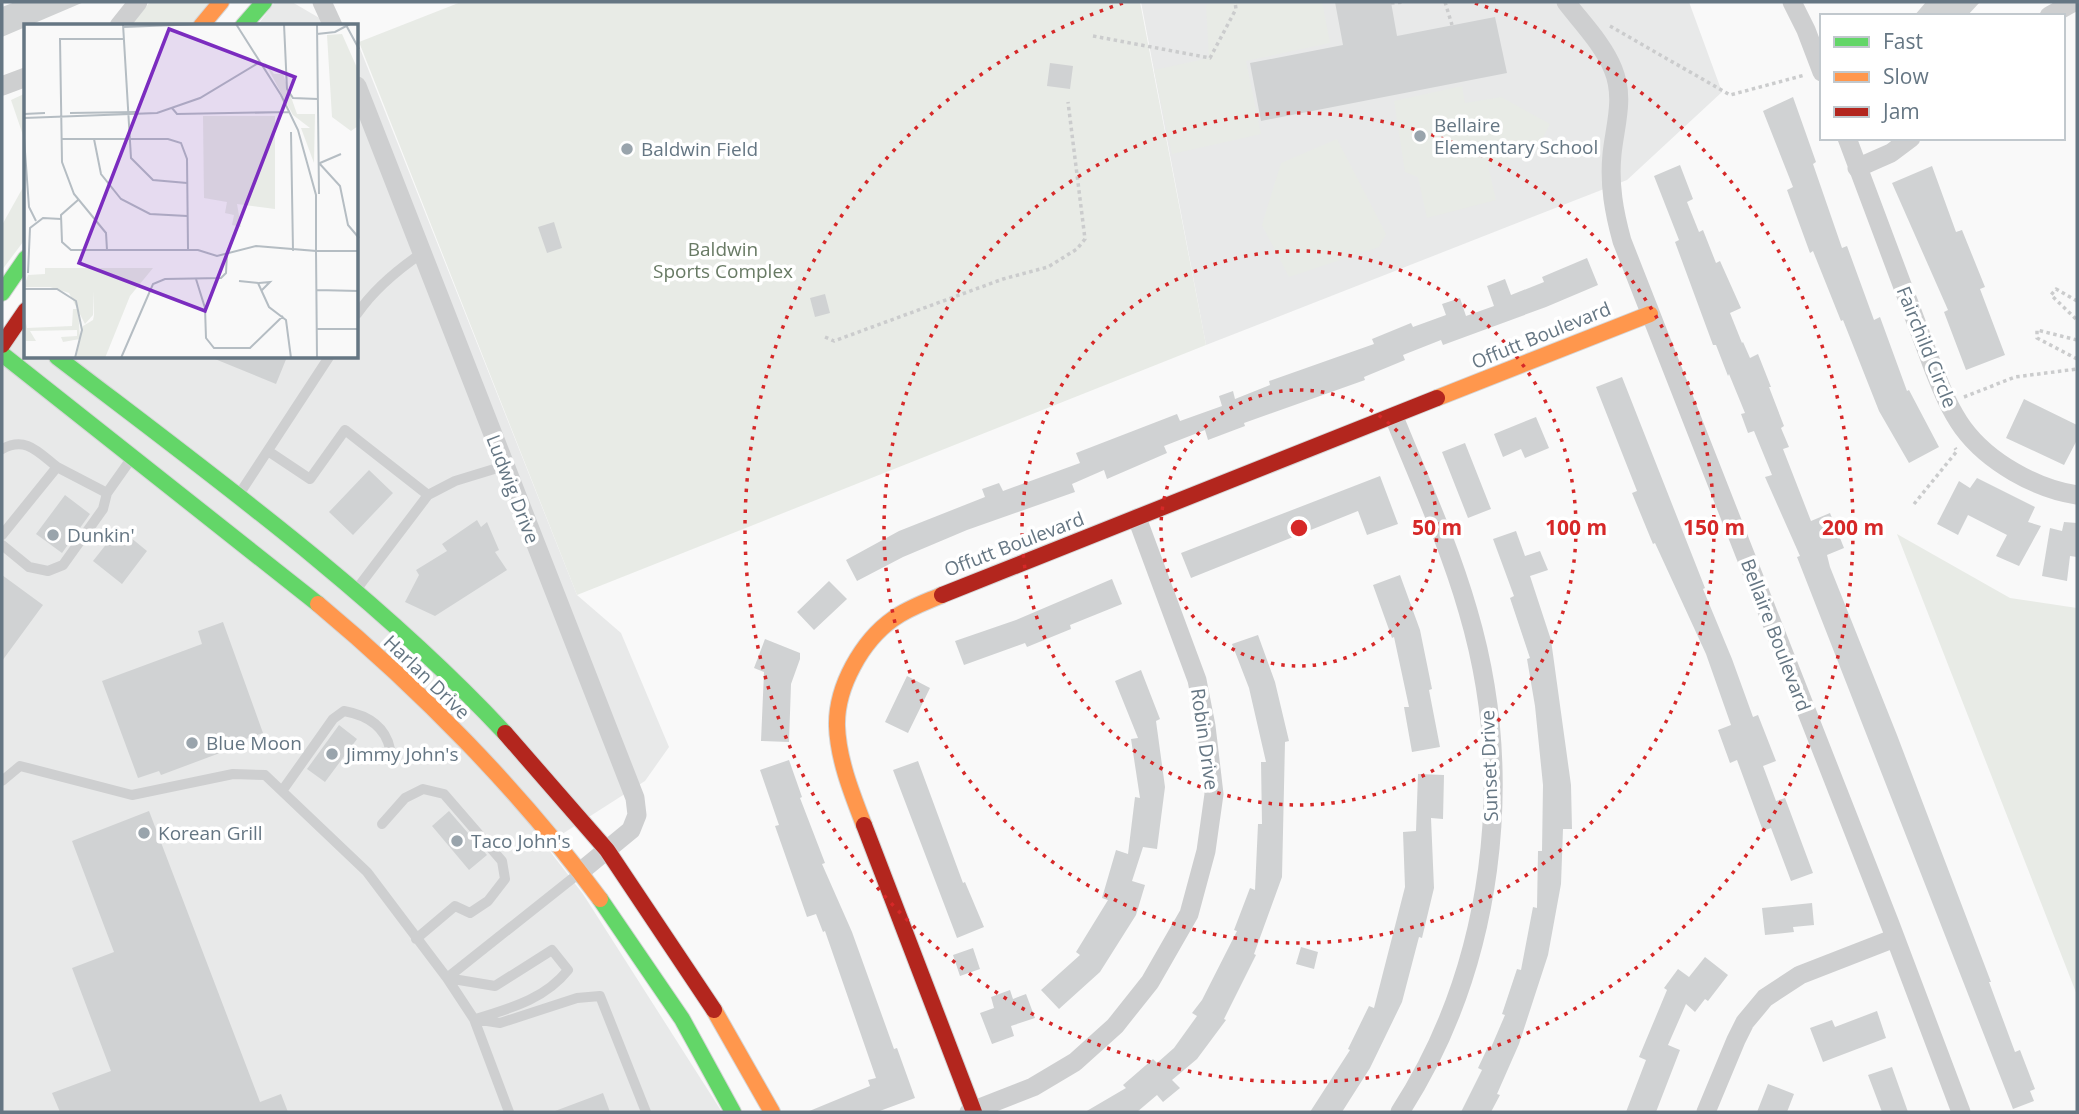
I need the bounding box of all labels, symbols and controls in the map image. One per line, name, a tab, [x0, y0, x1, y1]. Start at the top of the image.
legend	[1820, 14, 2065, 140]
inset map	[24, 24, 359, 359]
text: Fast	[1883, 27, 1923, 55]
text: Slow	[1883, 62, 1929, 90]
text: Jam	[1881, 97, 1920, 125]
place label: Bellaire Elementary School	[1434, 112, 1598, 160]
marker: Bellaire Elementary School	[1412, 128, 1428, 144]
place label: Baldwin Field	[641, 136, 758, 162]
marker: Baldwin Field	[619, 141, 635, 157]
park label: Baldwin Sports Complex	[653, 236, 793, 284]
street label: Fairchild Circle	[1891, 282, 1963, 412]
street label: Offutt Boulevard	[1468, 295, 1614, 375]
street label: Ludwig Drive	[480, 431, 546, 547]
street label: Offutt Boulevard	[940, 505, 1088, 583]
text: 50 m	[1412, 513, 1462, 541]
text: 100 m	[1545, 513, 1607, 541]
text: 150 m	[1683, 513, 1745, 541]
text: 200 m	[1822, 513, 1884, 541]
centre of rings	[1287, 516, 1311, 540]
place label: Dunkin'	[67, 522, 135, 548]
marker: Dunkin'	[45, 527, 61, 543]
street label: Bellaire Boulevard	[1735, 555, 1817, 715]
street label: Harlan Drive	[378, 629, 476, 725]
street label: Robin Drive	[1185, 686, 1225, 792]
street label: Sunset Drive	[1474, 710, 1504, 822]
place label: Blue Moon	[206, 730, 302, 756]
marker: Blue Moon	[184, 735, 200, 751]
place label: Jimmy John's	[344, 741, 459, 767]
marker: Jimmy John's	[324, 746, 340, 762]
place label: Korean Grill	[158, 820, 263, 846]
marker: Korean Grill	[136, 825, 152, 841]
place label: Taco John's	[471, 828, 571, 854]
marker: Taco John's	[449, 833, 465, 849]

